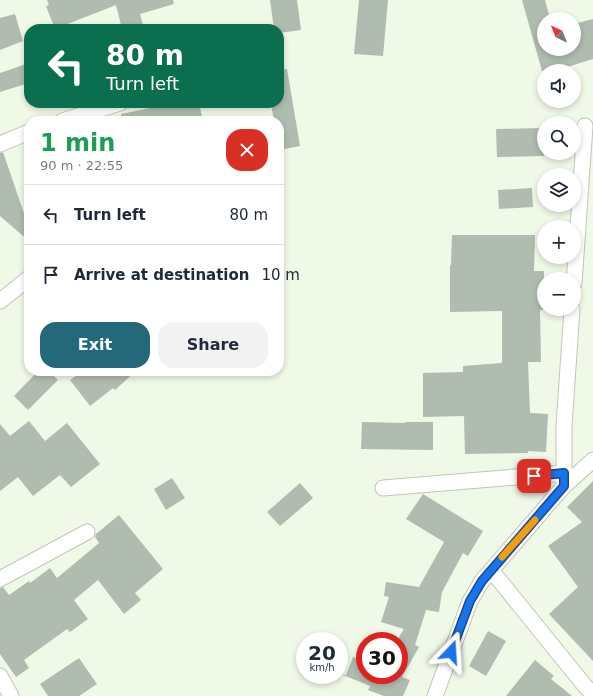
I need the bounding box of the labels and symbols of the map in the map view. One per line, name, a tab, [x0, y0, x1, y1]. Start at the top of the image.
north arrow	[537, 12, 581, 56]
pin	[517, 459, 551, 493]
position arrow	[430, 631, 472, 673]
speed limit sign: 30	[356, 632, 408, 684]

